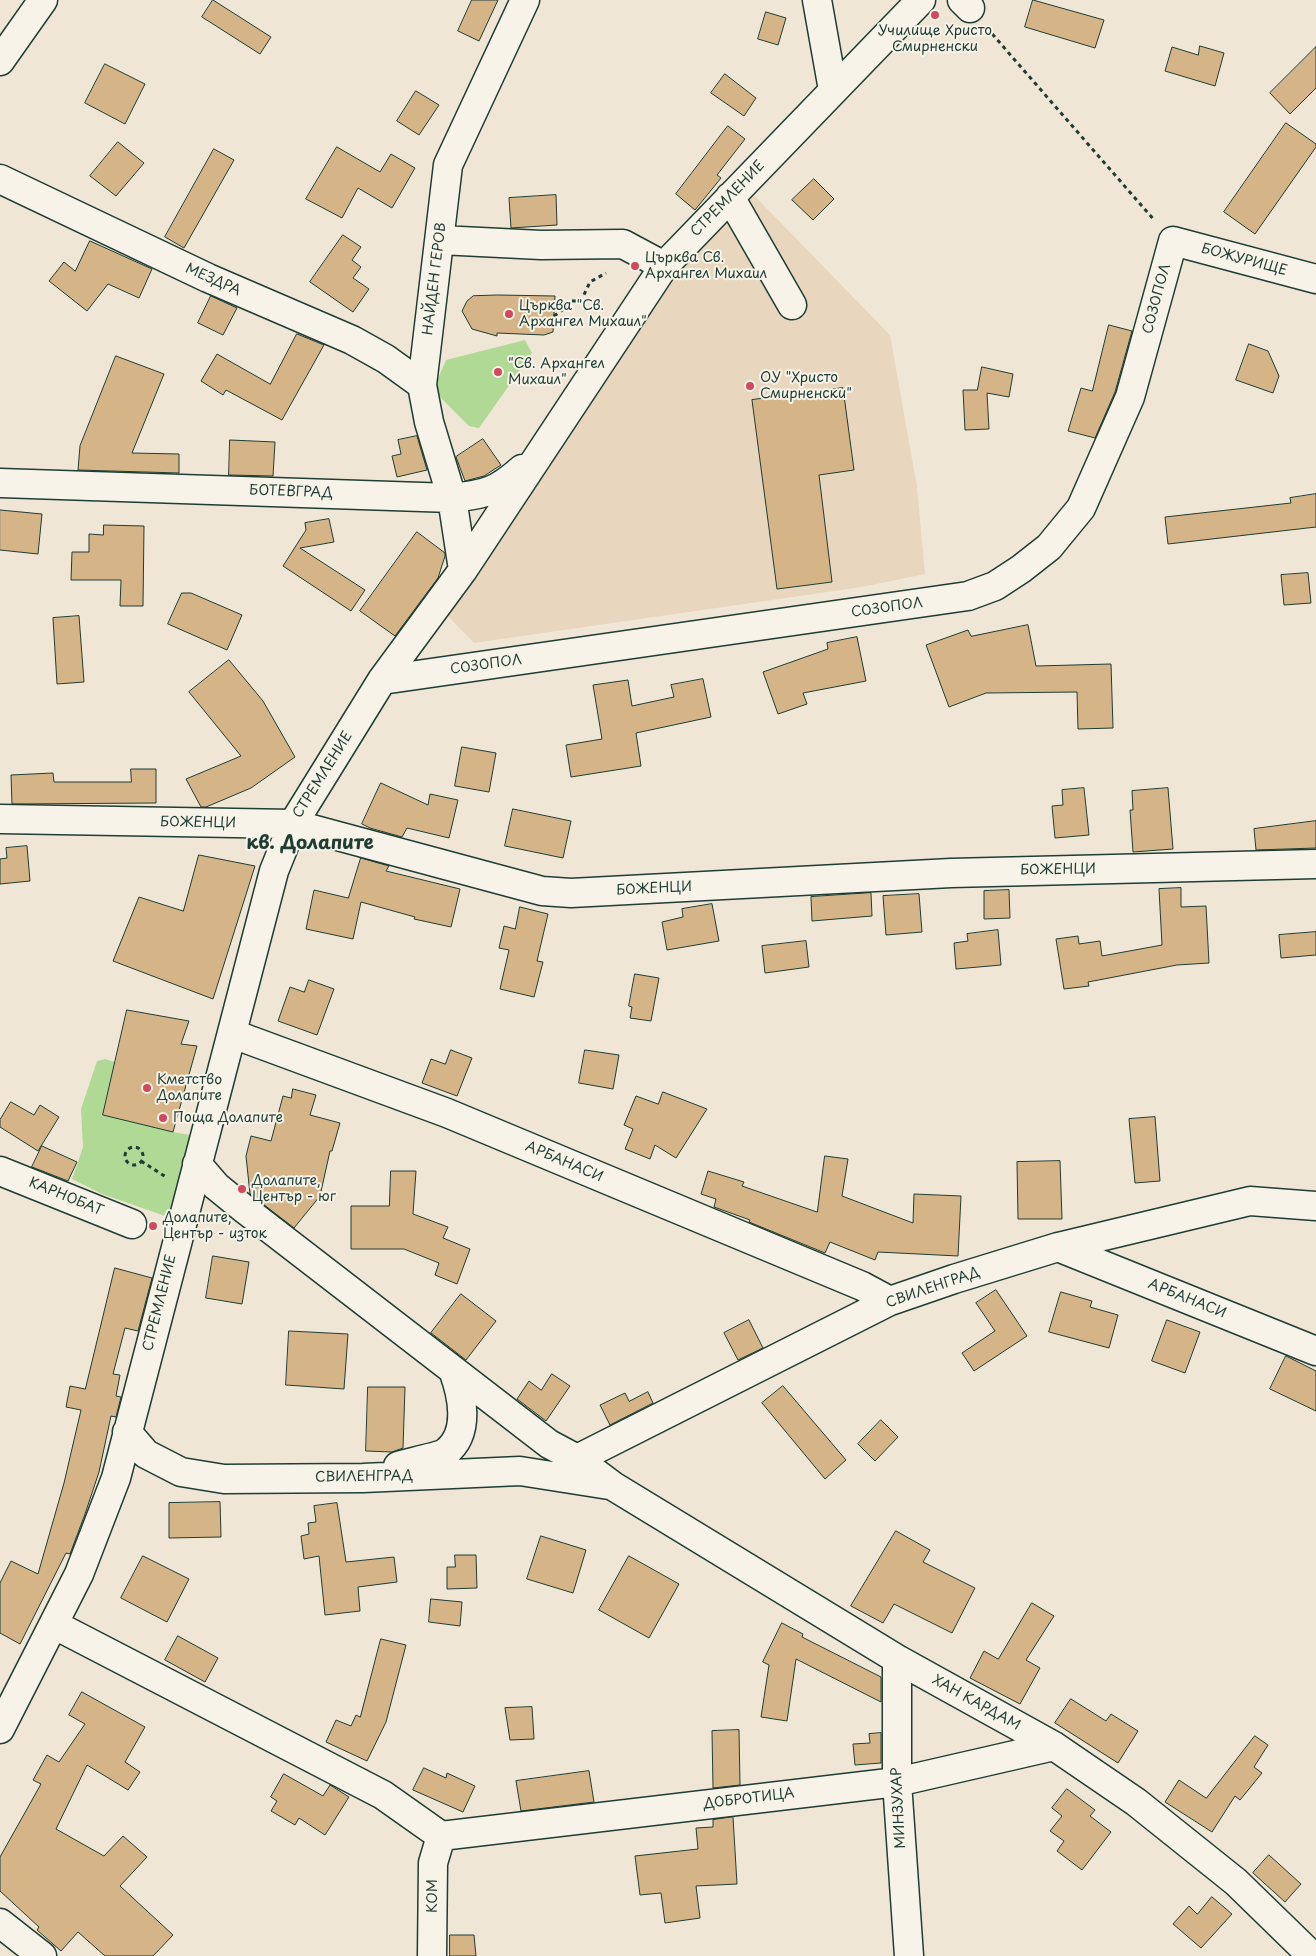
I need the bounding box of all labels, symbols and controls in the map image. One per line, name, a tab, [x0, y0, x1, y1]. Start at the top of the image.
marker: Училище Христо Смирненски	[929, 9, 941, 21]
place label: Училище Христо Смирненски	[878, 23, 992, 56]
street label: СТРЕМЛЕНИЕ	[688, 158, 768, 240]
street label: НАЙДЕН ГЕРОВ	[420, 222, 450, 336]
street label: БОЖУРИЩЕ	[1199, 240, 1289, 280]
place label: Църква Св. Архангел Михаил	[645, 250, 767, 282]
street label: МЕЗДРА	[183, 260, 243, 300]
marker: Църква Св. Архангел Михаил	[629, 260, 641, 272]
street label: СОЗОПОЛ	[1140, 262, 1174, 336]
place label: Църква "Св. Архангел Михаил"	[519, 298, 647, 331]
marker: Църква "Св. Архангел Михаил"	[503, 308, 515, 320]
place label: "Св. Архангел Михаил"	[508, 356, 605, 388]
marker: "Св. Архангел Михаил"	[492, 366, 504, 378]
place label: ОУ "Христо Смирненски"	[760, 370, 852, 402]
marker: ОУ "Христо Смирненски"	[744, 380, 756, 392]
street label: БОТЕВГРАД	[249, 482, 333, 502]
street label: СОЗОПОЛ	[850, 595, 924, 621]
street label: СОЗОПОЛ	[449, 652, 523, 678]
street label: СТРЕМЛЕНИЕ	[290, 729, 356, 821]
street label: БОЖЕНЦИ	[160, 814, 236, 832]
district label: кв. Долапите	[246, 833, 374, 855]
street label: БОЖЕНЦИ	[1020, 861, 1096, 879]
street label: БОЖЕНЦИ	[616, 879, 692, 899]
place label: Кметство Долапите	[157, 1072, 222, 1104]
marker: Кметство Долапите	[141, 1082, 153, 1094]
place label: Поща Долапите	[173, 1110, 283, 1126]
marker: Поща Долапите	[157, 1112, 169, 1124]
street label: АРБАНАСИ	[523, 1138, 605, 1186]
place label: Долапите, Център - юг	[252, 1173, 336, 1206]
street label: КАРНОБАТ	[26, 1174, 106, 1220]
marker: Долапите, Център - юг	[236, 1183, 248, 1195]
place label: Долапите, Център - изток	[163, 1210, 267, 1242]
marker: Долапите, Център - изток	[147, 1220, 159, 1232]
street label: СТРЕМЛЕНИЕ	[140, 1253, 180, 1353]
street label: СВИЛЕНГРАД	[884, 1264, 982, 1312]
street label: АРБАНАСИ	[1146, 1276, 1228, 1322]
street label: СВИЛЕНГРАД	[315, 1468, 413, 1486]
street label: ХАН КАРДАМ	[929, 1672, 1023, 1734]
street label: МИНЗУХАР	[888, 1767, 910, 1849]
street label: ДОБРОТИЦА	[703, 1785, 795, 1813]
street label: КОМ	[425, 1879, 441, 1913]

